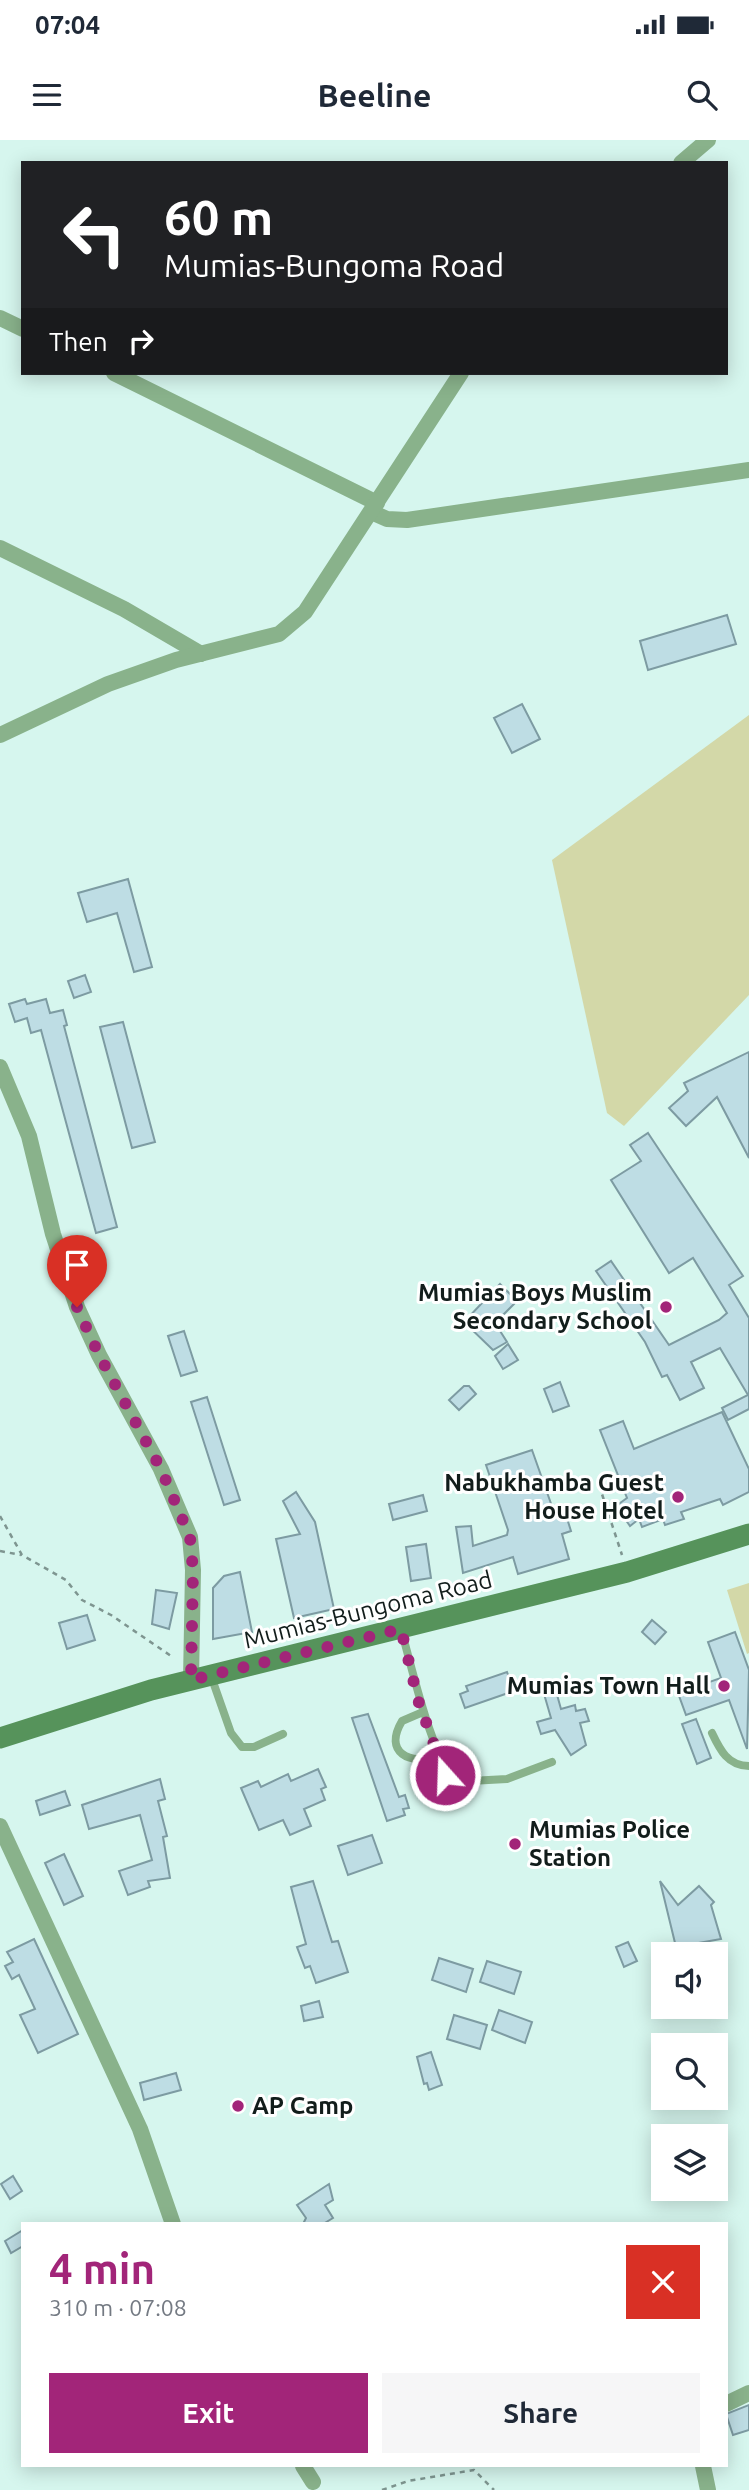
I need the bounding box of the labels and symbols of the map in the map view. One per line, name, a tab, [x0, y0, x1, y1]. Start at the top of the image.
pin	[47, 1235, 107, 1307]
place label: Mumias Boys Muslim Secondary School	[418, 1279, 652, 1334]
marker: Mumias Boys Muslim Secondary School	[658, 1299, 674, 1315]
place label: Nabukhamba Guest House Hotel	[444, 1469, 664, 1524]
marker: Nabukhamba Guest House Hotel	[670, 1489, 686, 1505]
street label: Mumias-Bungoma Road	[241, 1566, 495, 1653]
place label: Mumias Town Hall	[507, 1672, 710, 1699]
marker: Mumias Town Hall	[716, 1678, 732, 1694]
position arrow	[408, 1738, 482, 1812]
place label: Mumias Police Station	[529, 1816, 690, 1871]
marker: Mumias Police Station	[507, 1836, 523, 1852]
place label: AP Camp	[252, 2092, 353, 2119]
marker: AP Camp	[230, 2098, 246, 2114]

